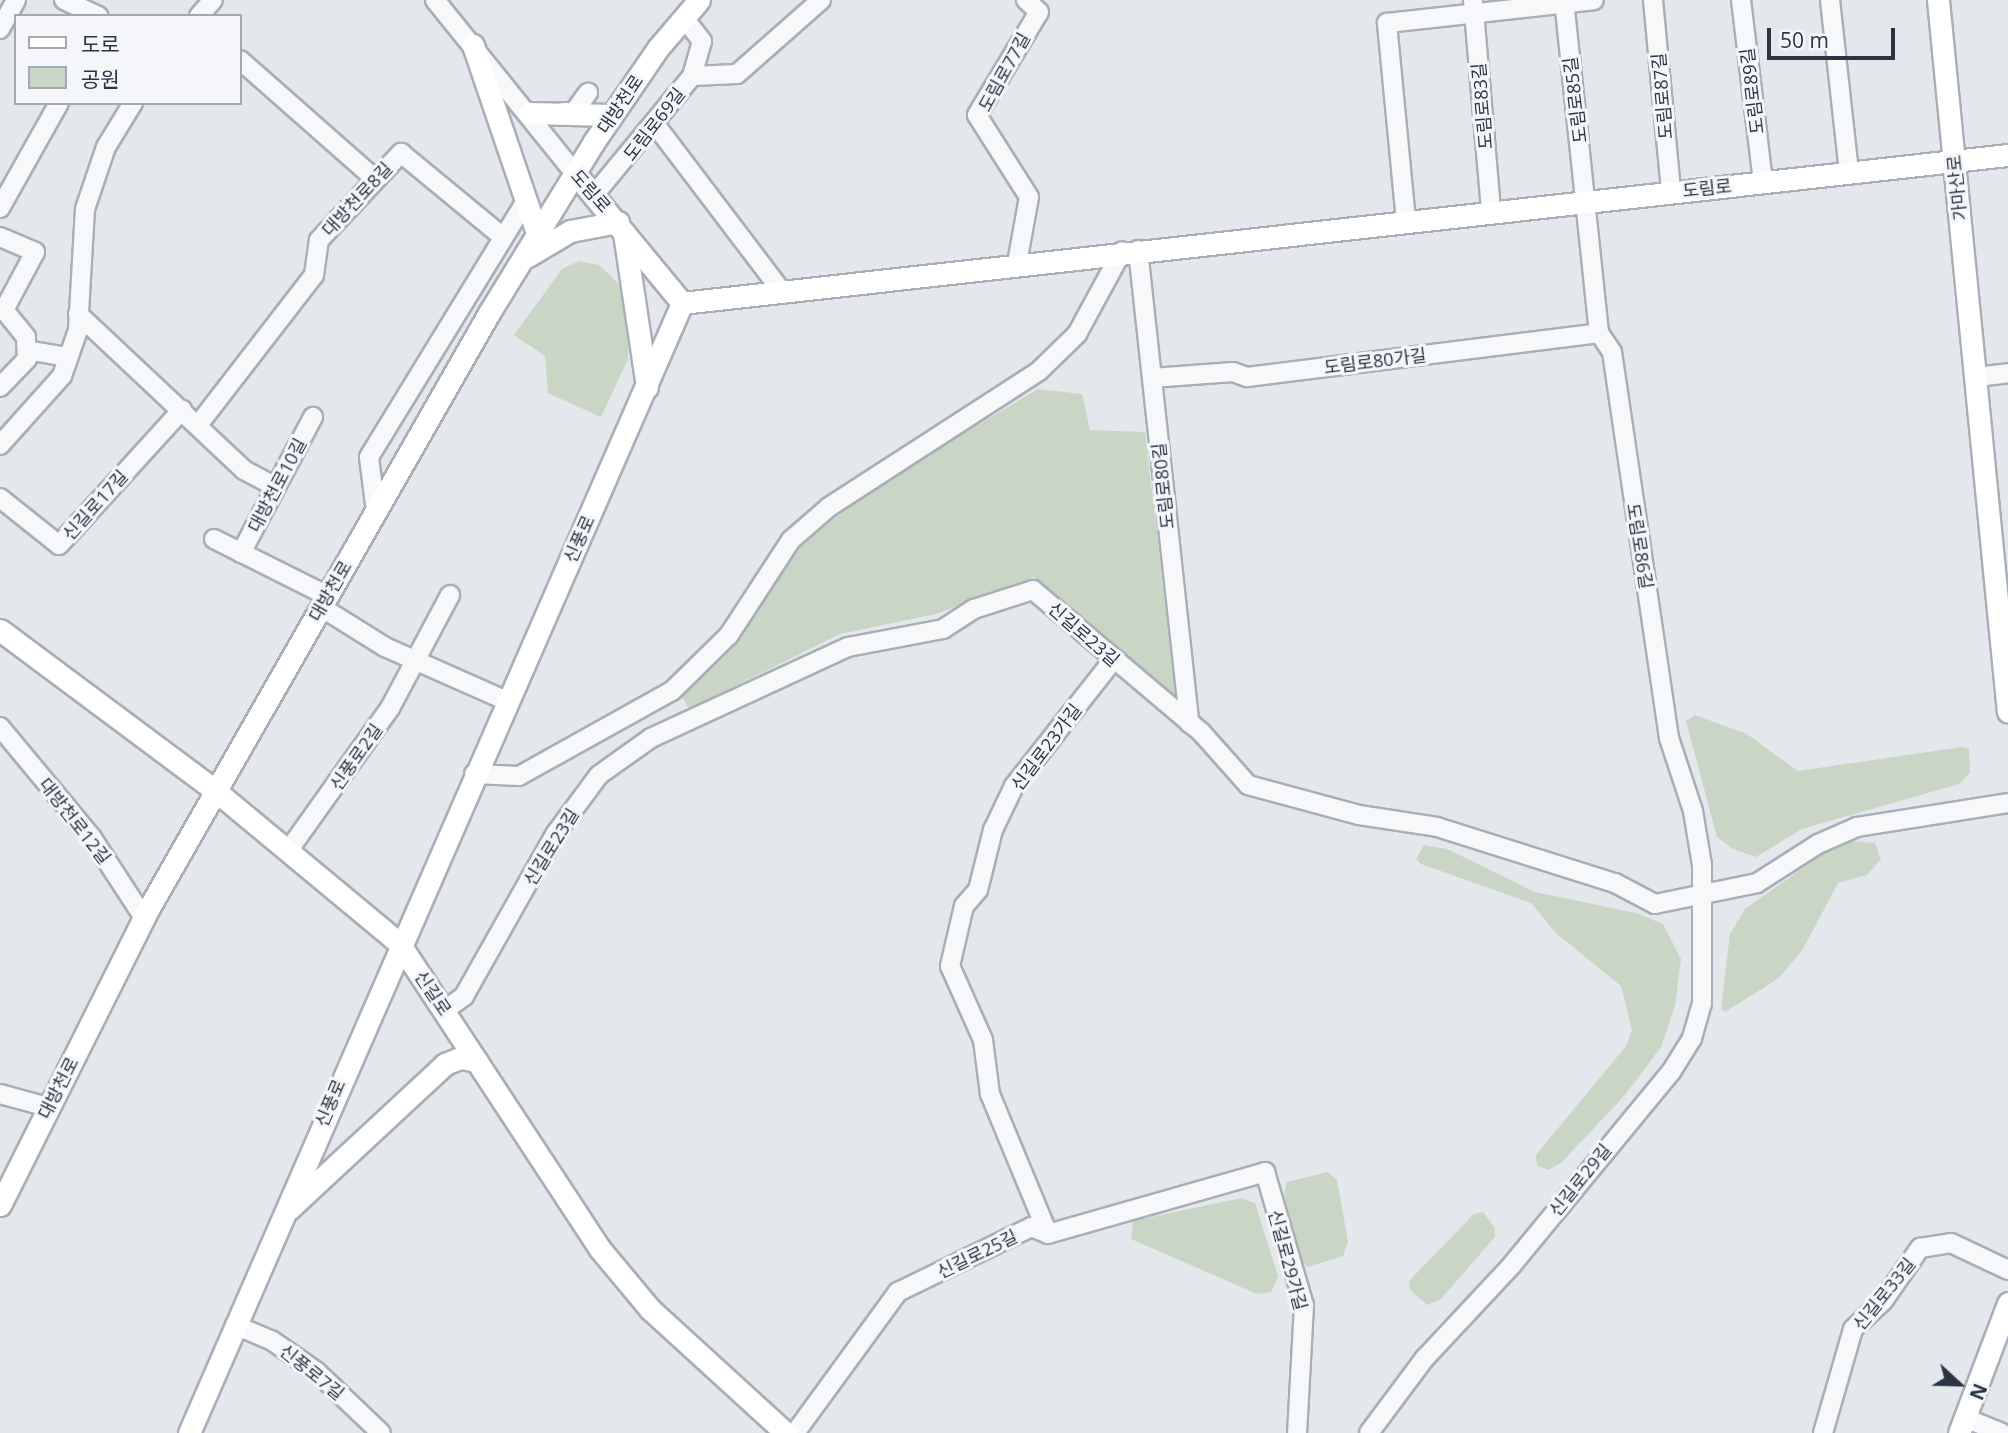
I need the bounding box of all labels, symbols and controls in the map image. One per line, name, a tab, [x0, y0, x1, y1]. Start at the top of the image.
legend	[14, 14, 242, 105]
scale bar	[1770, 14, 1898, 58]
text: 50 m	[1780, 26, 1829, 54]
street label: 도림로77길	[974, 29, 1034, 115]
text: 도로	[81, 30, 120, 58]
street label: 도림로89길	[1736, 47, 1768, 135]
street label: 도림로87길	[1647, 52, 1677, 140]
street label: 도림로85길	[1559, 56, 1591, 144]
street label: 도림로83길	[1467, 62, 1497, 150]
text: 공원	[81, 65, 120, 93]
street label: 대방천로	[593, 71, 647, 137]
street label: 도림로69길	[619, 83, 689, 165]
street label: 가마산로	[1943, 154, 1971, 222]
street label: 대방천로8길	[317, 158, 397, 240]
street label: 도림로	[567, 165, 615, 217]
street label: 도림로	[1681, 175, 1733, 201]
street label: 도림로80가길	[1322, 344, 1428, 378]
street label: 대방천로10길	[243, 434, 311, 536]
street label: 도림로80길	[1148, 442, 1178, 530]
street label: 신길로17길	[58, 466, 132, 544]
street label: 도림로86길	[1623, 501, 1657, 591]
street label: 신풍로	[559, 512, 599, 566]
street label: 대방천로	[304, 557, 356, 625]
street label: 신길로23길	[1044, 597, 1124, 671]
street label: 신길로23가길	[1006, 699, 1086, 795]
street label: 신풍로2길	[325, 719, 387, 795]
street label: 대방천로12길	[35, 774, 115, 868]
street label: 신길로23길	[519, 804, 583, 890]
street label: 신길로	[410, 966, 456, 1020]
street label: 대방천로	[33, 1054, 83, 1122]
street label: 신풍로	[310, 1076, 350, 1130]
street label: 신길로29길	[1544, 1139, 1616, 1221]
street label: 신길로29가길	[1264, 1207, 1312, 1313]
street label: 신길로25길	[933, 1225, 1021, 1283]
street label: 신길로33길	[1848, 1253, 1920, 1335]
street label: 신풍로7길	[275, 1340, 349, 1404]
north arrow	[1924, 1349, 1994, 1419]
text: N	[1964, 1380, 1993, 1404]

